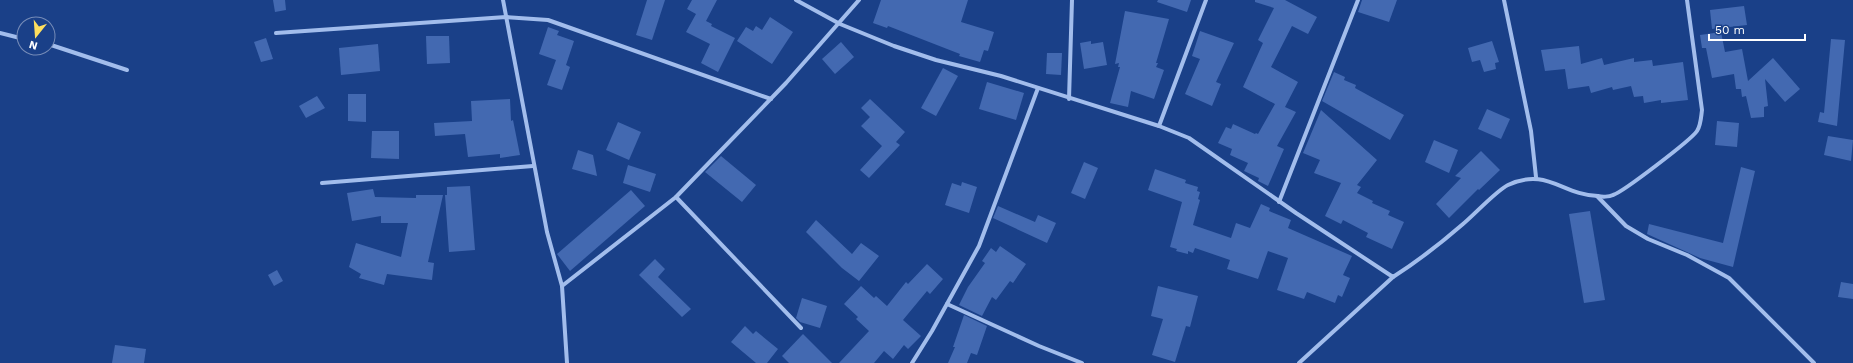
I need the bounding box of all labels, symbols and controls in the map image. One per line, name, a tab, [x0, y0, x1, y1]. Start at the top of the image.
north arrow	[16, 16, 56, 56]
scale bar	[1709, 16, 1805, 42]
text: 50 m	[1715, 23, 1745, 37]
text: N	[27, 38, 39, 52]

